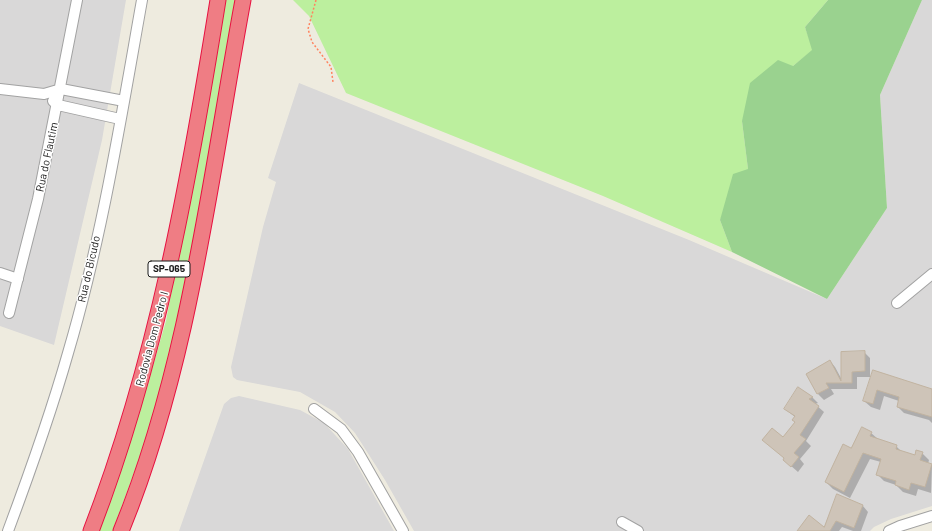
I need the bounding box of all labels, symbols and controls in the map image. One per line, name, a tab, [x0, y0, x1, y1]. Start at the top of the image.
street label: Rua do Flautim	[33, 121, 61, 193]
street label: Rua do Bicudo	[75, 234, 103, 304]
road number: SP-065	[148, 261, 190, 277]
street label: Rodovia Dom Pedro I	[133, 290, 171, 388]

